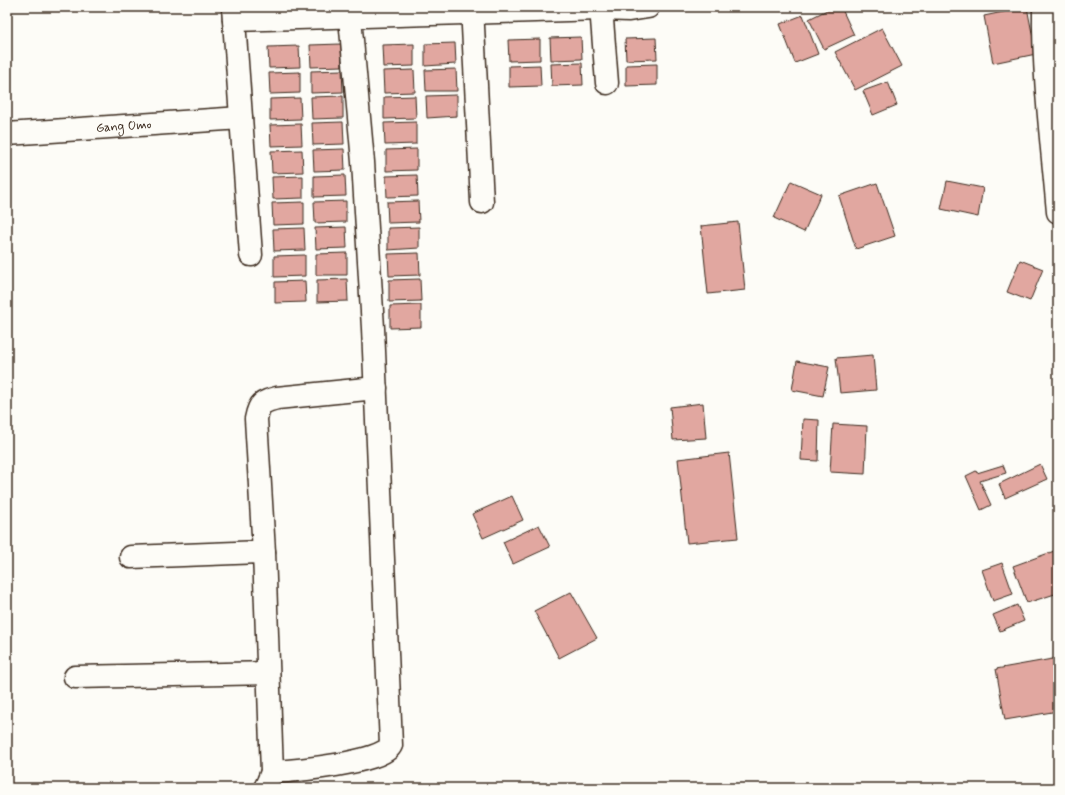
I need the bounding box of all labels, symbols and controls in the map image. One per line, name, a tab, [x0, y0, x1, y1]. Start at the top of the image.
street label: Gang Omo	[95, 116, 152, 136]

